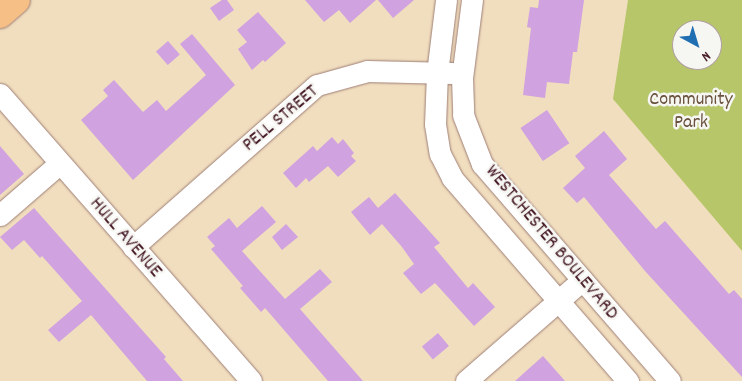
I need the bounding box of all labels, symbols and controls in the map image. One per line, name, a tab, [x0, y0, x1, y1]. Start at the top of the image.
north arrow	[672, 20, 722, 70]
text: N	[697, 46, 715, 66]
street label: PELL STREET	[238, 80, 324, 158]
park label: Community Park	[649, 88, 733, 135]
street label: WESTCHESTER BOULEVARD	[479, 160, 623, 326]
street label: HULL AVENUE	[83, 193, 167, 283]

